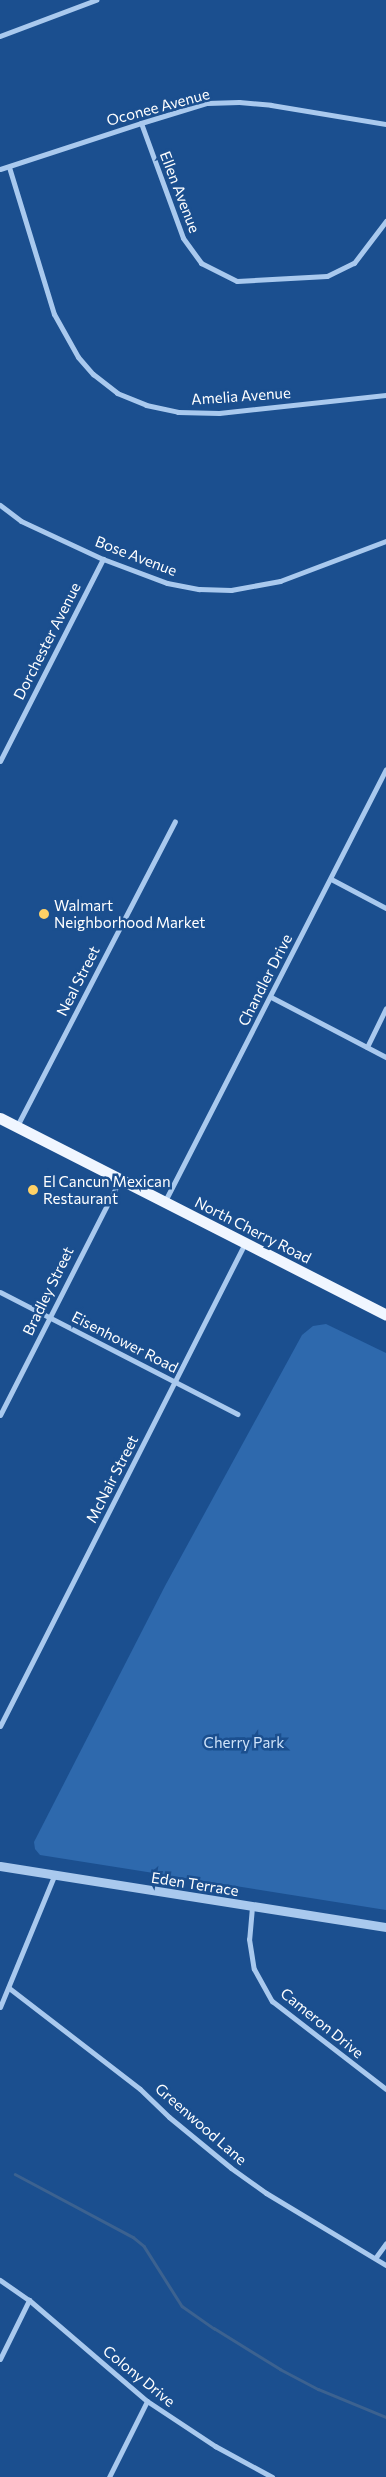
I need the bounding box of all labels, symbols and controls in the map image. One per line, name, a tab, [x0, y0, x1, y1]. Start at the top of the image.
street label: Oconee Avenue	[105, 85, 211, 129]
street label: Ellen Avenue	[156, 149, 204, 235]
street label: Amelia Avenue	[191, 384, 291, 408]
street label: Bose Avenue	[93, 532, 179, 580]
street label: Dorchester Avenue	[10, 579, 84, 703]
place label: Walmart Neighborhood Market	[54, 896, 205, 931]
marker: Walmart Neighborhood Market	[38, 908, 50, 920]
street label: Chandler Drive	[234, 931, 296, 1029]
street label: Neal Street	[53, 943, 103, 1019]
place label: El Cancun Mexican Restaurant	[43, 1172, 170, 1207]
marker: El Cancun Mexican Restaurant	[27, 1184, 39, 1196]
street label: North Cherry Road	[192, 1193, 314, 1267]
street label: Bradley Street	[19, 1244, 77, 1338]
street label: Eisenhower Road	[69, 1307, 181, 1377]
street label: McNair Street	[82, 1432, 142, 1526]
park label: Cherry Park	[204, 1734, 284, 1752]
street label: Eden Terrace	[150, 1868, 240, 1900]
street label: Cameron Drive	[277, 1984, 367, 2062]
street label: Greenwood Lane	[152, 2079, 250, 2169]
street label: Colony Drive	[99, 2342, 179, 2410]

